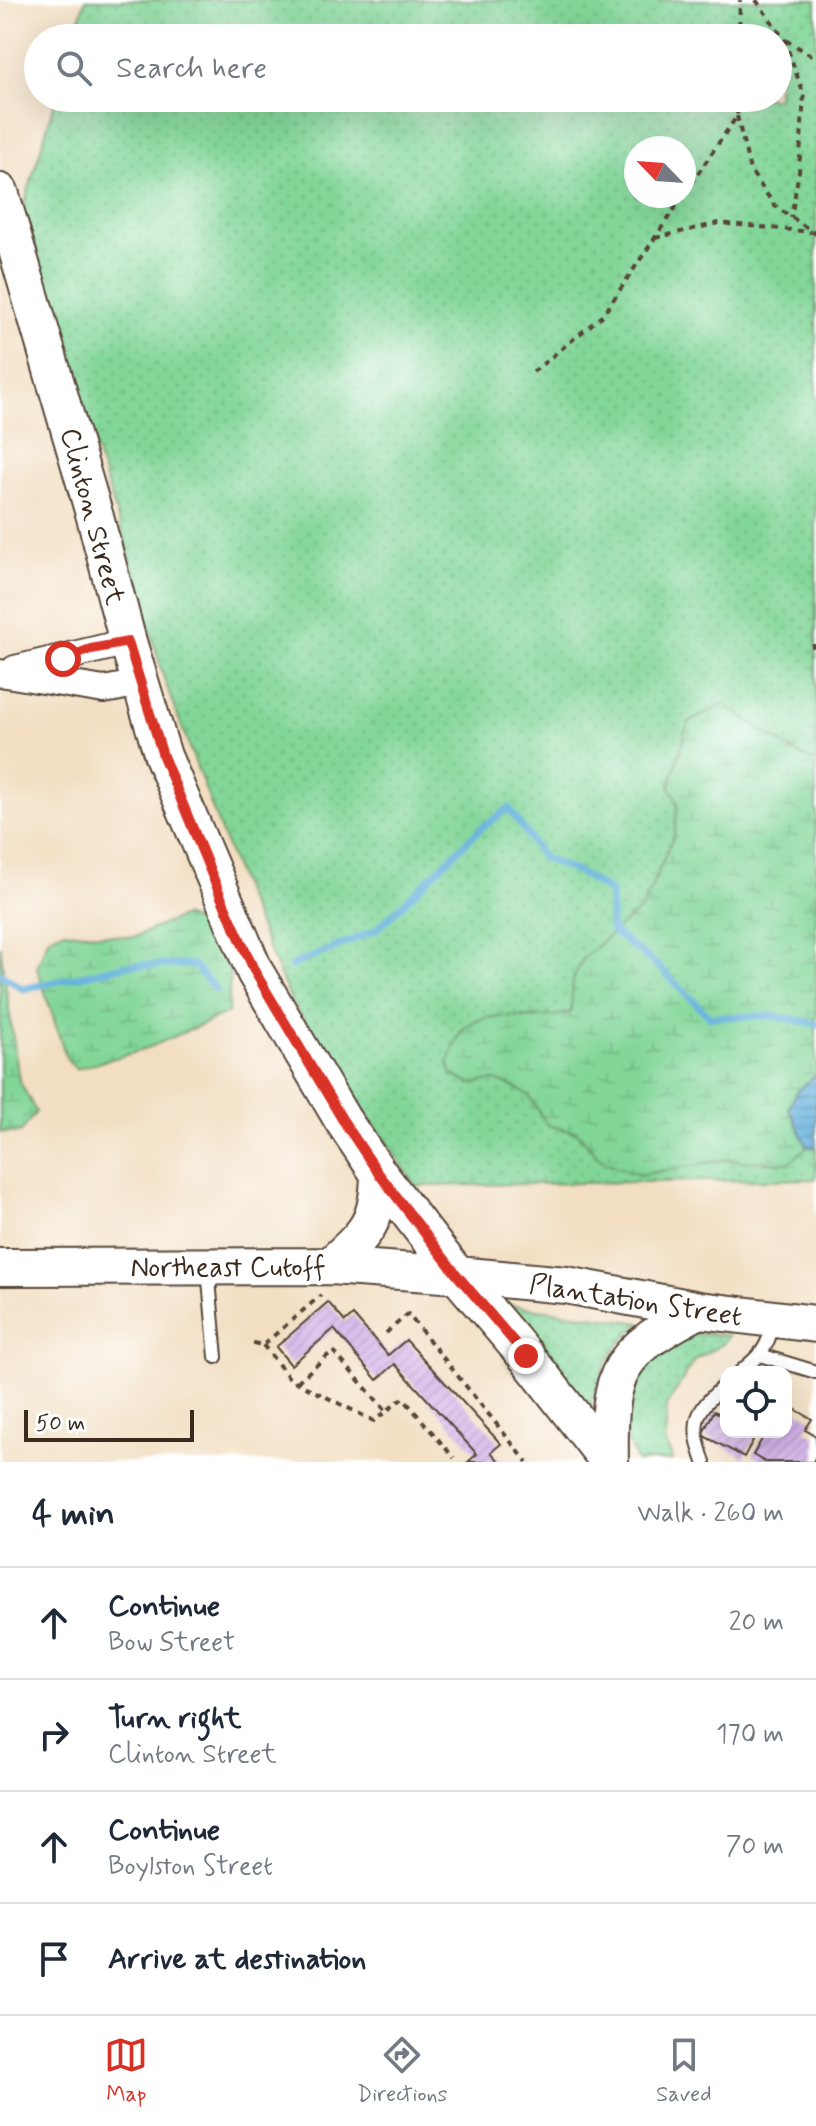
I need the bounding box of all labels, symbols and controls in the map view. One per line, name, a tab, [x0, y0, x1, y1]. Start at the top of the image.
search box	[24, 24, 792, 112]
icon: search	[52, 46, 96, 90]
text: Search here	[116, 49, 267, 88]
north arrow	[624, 136, 696, 208]
street label: Clinton Street	[50, 424, 133, 610]
route start	[45, 641, 81, 677]
street label: Northeast Cutoff	[130, 1250, 326, 1287]
street label: Plantation Street	[526, 1266, 745, 1337]
route end	[508, 1338, 544, 1374]
map controls	[720, 1366, 792, 1438]
button: locate	[720, 1366, 792, 1438]
scale bar	[24, 1406, 194, 1442]
text: 50 m	[36, 1410, 85, 1438]
text: 4 min	[32, 1492, 115, 1537]
text: Walk · 260 m	[637, 1497, 784, 1531]
text: Continue	[108, 1587, 220, 1626]
icon: ahead	[32, 1601, 76, 1645]
text: 20 m	[729, 1606, 784, 1640]
text: Bow Street	[108, 1626, 235, 1660]
text: Turn right	[108, 1699, 241, 1738]
icon: right	[32, 1713, 76, 1757]
text: 170 m	[716, 1718, 784, 1752]
text: Clinton Street	[108, 1738, 277, 1772]
text: Continue	[108, 1811, 220, 1850]
icon: ahead	[32, 1825, 76, 1869]
text: 70 m	[726, 1830, 784, 1864]
text: Boylston Street	[108, 1850, 273, 1884]
icon: arrive	[32, 1937, 76, 1981]
text: Arrive at destination	[108, 1940, 366, 1979]
tab: Map	[104, 2033, 148, 2109]
tab: Directions	[357, 2033, 447, 2109]
tab: Saved	[656, 2033, 712, 2109]

